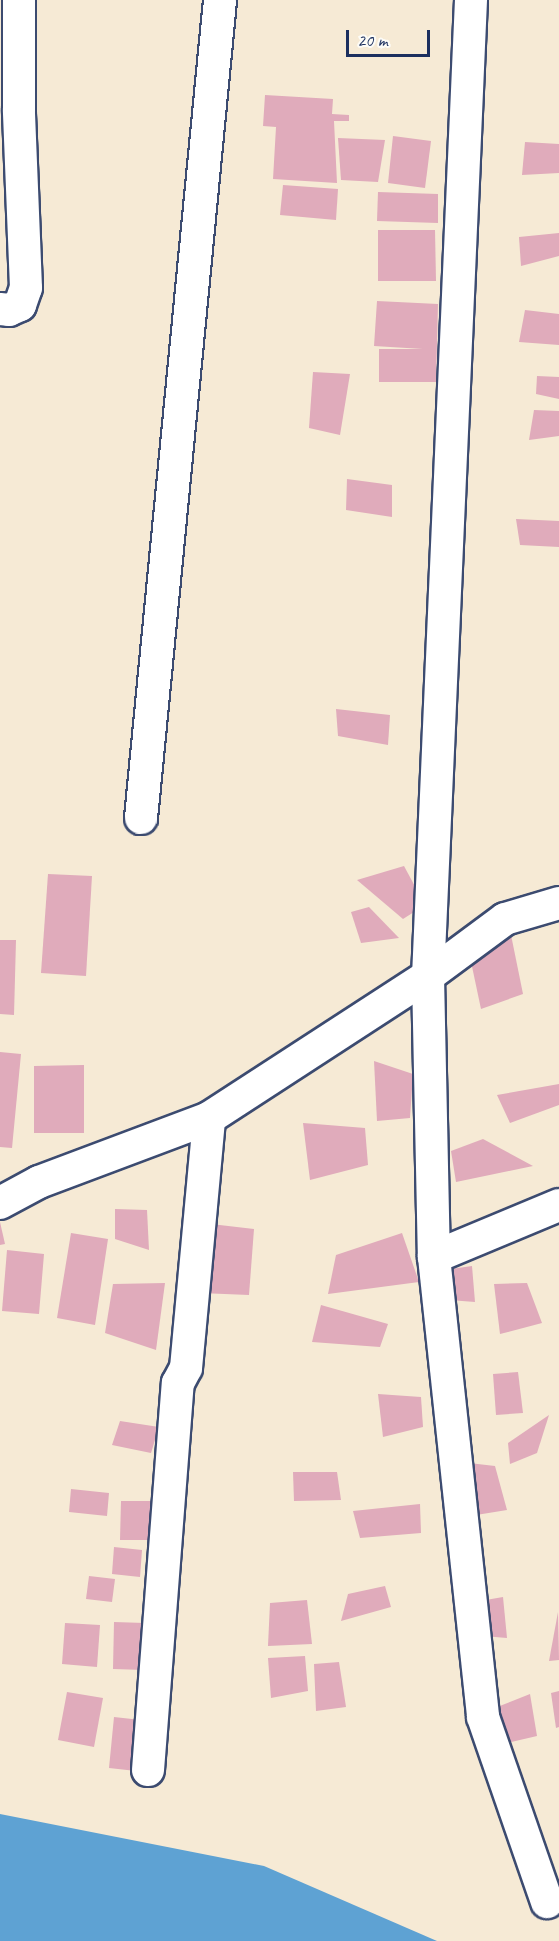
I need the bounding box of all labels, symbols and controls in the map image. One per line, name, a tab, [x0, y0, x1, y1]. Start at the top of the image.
scale bar	[349, 18, 433, 56]
text: 20 m	[357, 29, 388, 51]

